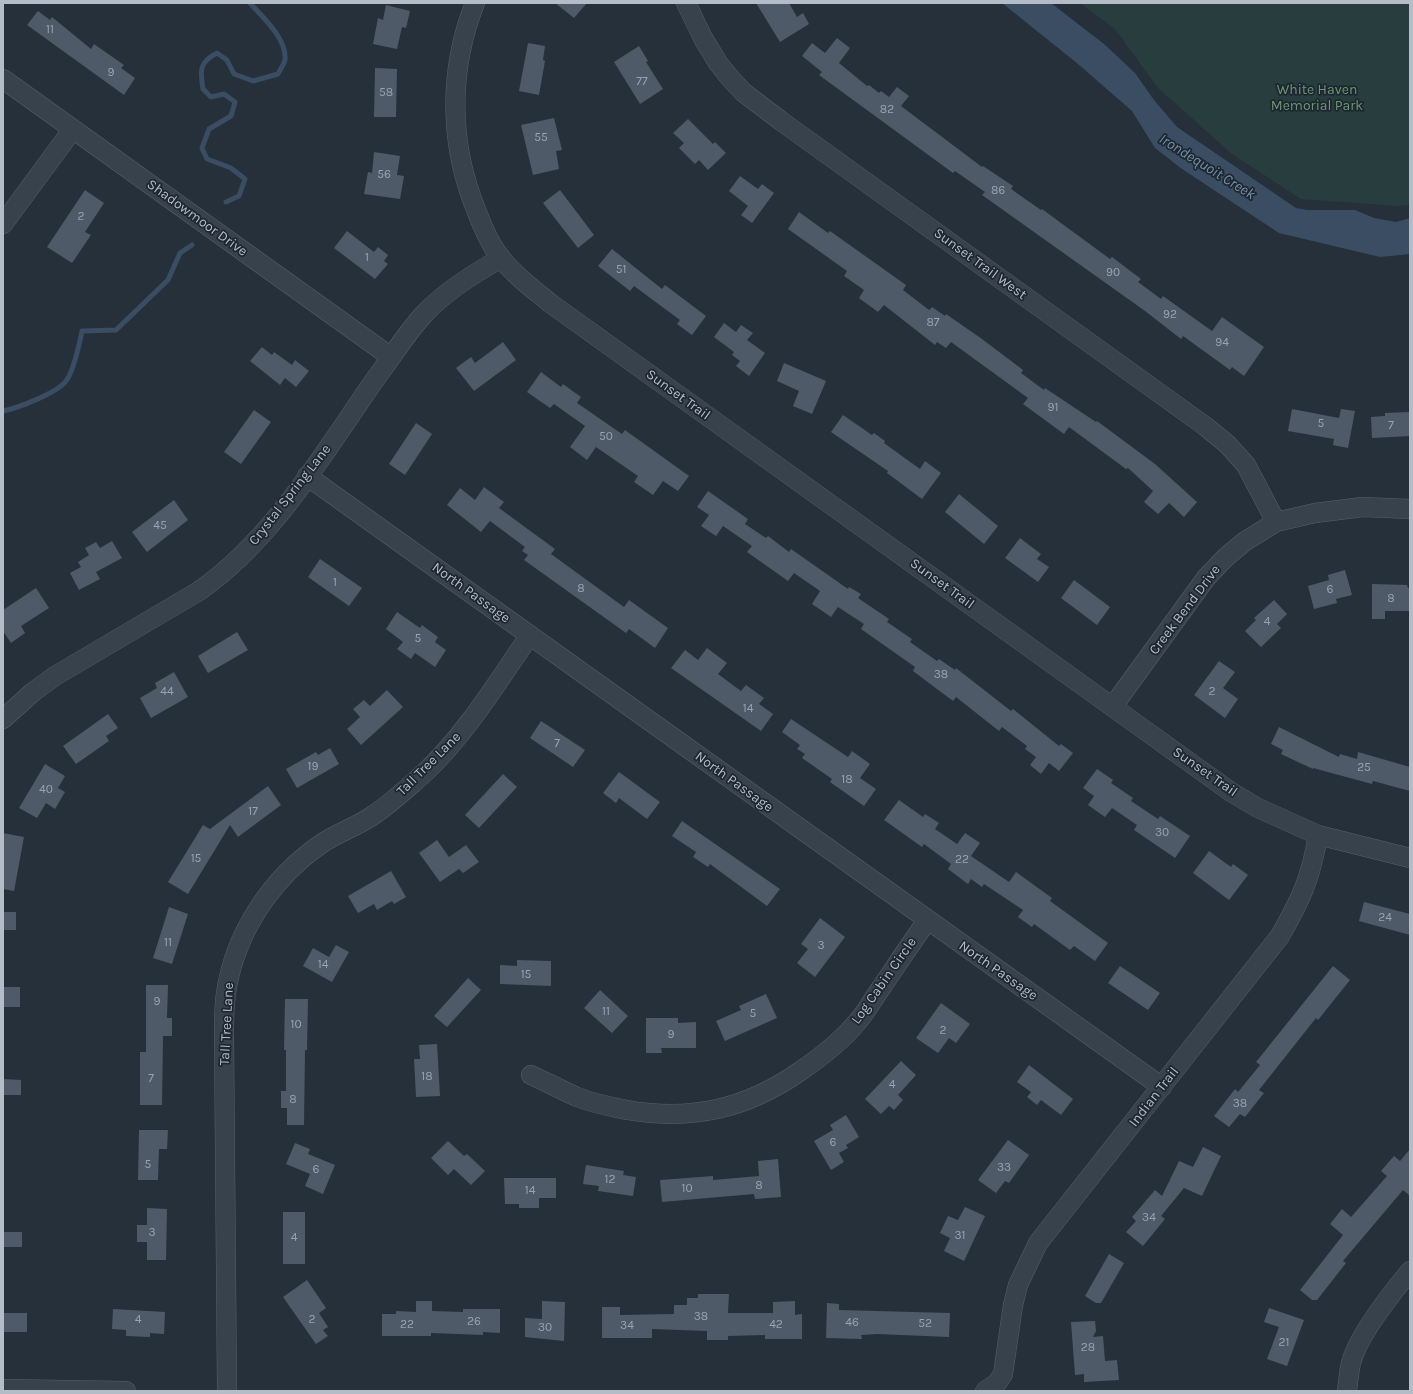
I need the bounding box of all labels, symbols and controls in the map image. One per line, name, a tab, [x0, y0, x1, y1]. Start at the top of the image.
house number: 11	[46, 23, 54, 37]
house number: 9	[108, 66, 114, 80]
house number: 77	[636, 75, 648, 89]
park label: White Haven Memorial Park	[1271, 82, 1363, 114]
house number: 58	[379, 86, 393, 100]
house number: 82	[880, 103, 894, 117]
water label: Irondequoit Creek	[1156, 130, 1258, 204]
house number: 55	[534, 131, 548, 145]
house number: 56	[377, 168, 391, 182]
street label: Shadowmoor Drive	[143, 176, 251, 260]
house number: 86	[991, 184, 1005, 198]
house number: 2	[78, 210, 84, 224]
street label: Sunset Trail West	[930, 225, 1030, 303]
house number: 1	[365, 251, 369, 265]
house number: 51	[616, 263, 626, 277]
house number: 90	[1106, 266, 1120, 280]
house number: 92	[1163, 308, 1177, 322]
house number: 87	[926, 316, 940, 330]
house number: 94	[1215, 336, 1229, 350]
street label: Sunset Trail	[643, 366, 713, 424]
house number: 91	[1048, 401, 1058, 415]
house number: 5	[1318, 417, 1324, 431]
house number: 7	[1388, 419, 1394, 433]
house number: 50	[599, 430, 613, 444]
street label: Crystal Spring Lane	[245, 441, 335, 549]
house number: 45	[153, 519, 167, 533]
street label: Sunset Trail	[907, 555, 977, 613]
street label: North Passage	[429, 559, 513, 627]
street label: Creek Bend Drive	[1146, 562, 1224, 658]
house number: 1	[333, 576, 337, 590]
house number: 8	[577, 582, 585, 596]
house number: 6	[1327, 583, 1333, 597]
house number: 8	[1387, 592, 1395, 606]
house number: 4	[1264, 615, 1270, 629]
house number: 5	[415, 632, 421, 646]
house number: 38	[934, 668, 948, 682]
house number: 44	[160, 685, 174, 699]
house number: 2	[1209, 685, 1215, 699]
house number: 14	[743, 702, 753, 716]
street label: Tall Tree Lane	[394, 729, 464, 799]
house number: 7	[554, 737, 560, 751]
street label: Sunset Trail	[1169, 744, 1241, 800]
street label: North Passage	[692, 748, 776, 816]
house number: 19	[308, 760, 318, 774]
house number: 25	[1357, 761, 1371, 775]
house number: 18	[841, 773, 853, 787]
house number: 40	[39, 783, 53, 797]
house number: 17	[248, 805, 258, 819]
house number: 30	[1155, 826, 1169, 840]
house number: 15	[191, 852, 201, 866]
house number: 22	[955, 853, 969, 867]
house number: 24	[1378, 911, 1392, 925]
street label: Log Cabin Circle	[848, 934, 920, 1028]
house number: 11	[164, 936, 172, 950]
street label: North Passage	[955, 938, 1041, 1004]
house number: 3	[817, 939, 825, 953]
house number: 14	[318, 958, 328, 972]
house number: 15	[521, 968, 531, 982]
street label: Tall Tree Lane	[216, 982, 238, 1066]
house number: 9	[154, 995, 160, 1009]
house number: 11	[602, 1005, 610, 1019]
house number: 5	[750, 1007, 756, 1021]
house number: 10	[290, 1018, 302, 1032]
house number: 2	[940, 1024, 946, 1038]
house number: 9	[668, 1028, 674, 1042]
street label: Indian Trail	[1125, 1064, 1183, 1130]
house number: 18	[421, 1070, 433, 1084]
house number: 7	[148, 1072, 154, 1086]
house number: 4	[889, 1078, 895, 1092]
house number: 8	[289, 1093, 297, 1107]
house number: 38	[1233, 1097, 1247, 1111]
house number: 6	[830, 1136, 836, 1150]
house number: 5	[145, 1158, 151, 1172]
house number: 33	[997, 1161, 1011, 1175]
house number: 6	[313, 1163, 319, 1177]
house number: 12	[605, 1173, 615, 1187]
house number: 8	[755, 1179, 763, 1193]
house number: 10	[681, 1182, 693, 1196]
house number: 14	[525, 1184, 535, 1198]
house number: 34	[1142, 1211, 1156, 1225]
house number: 3	[148, 1226, 156, 1240]
house number: 31	[954, 1229, 966, 1243]
house number: 4	[291, 1231, 297, 1245]
house number: 38	[694, 1310, 708, 1324]
house number: 4	[135, 1313, 141, 1327]
house number: 2	[309, 1313, 315, 1327]
house number: 26	[467, 1315, 481, 1329]
house number: 46	[845, 1316, 859, 1330]
house number: 52	[918, 1317, 932, 1331]
house number: 22	[400, 1318, 414, 1332]
house number: 42	[769, 1318, 783, 1332]
house number: 34	[620, 1319, 634, 1333]
house number: 30	[538, 1321, 552, 1335]
house number: 21	[1279, 1336, 1289, 1350]
house number: 28	[1081, 1341, 1095, 1355]

